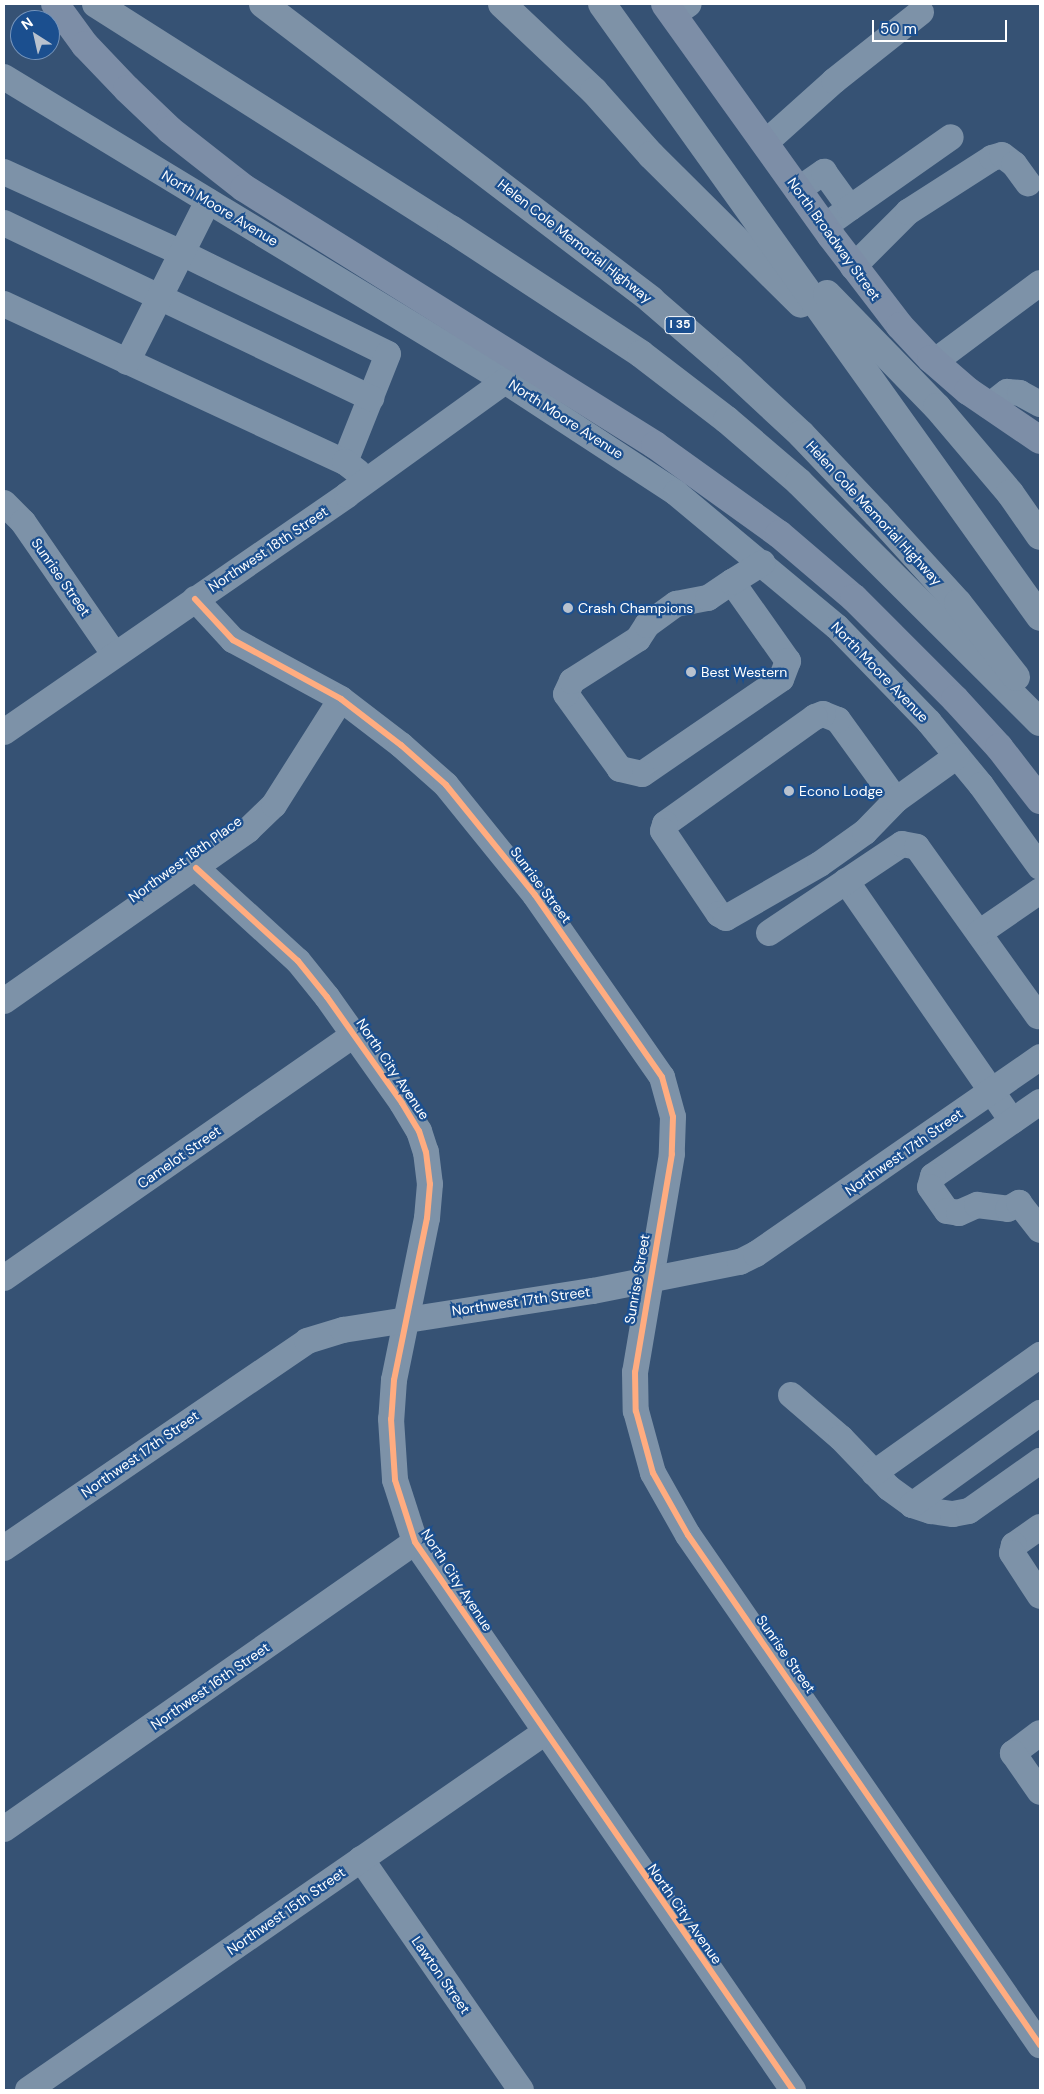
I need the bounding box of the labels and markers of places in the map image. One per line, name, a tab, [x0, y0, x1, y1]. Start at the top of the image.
place label: Crash Champions	[578, 600, 693, 616]
marker: Crash Champions	[562, 602, 574, 614]
place label: Best Western	[701, 664, 787, 680]
marker: Best Western	[685, 666, 697, 678]
place label: Econo Lodge	[799, 783, 883, 799]
marker: Econo Lodge	[783, 785, 795, 797]

